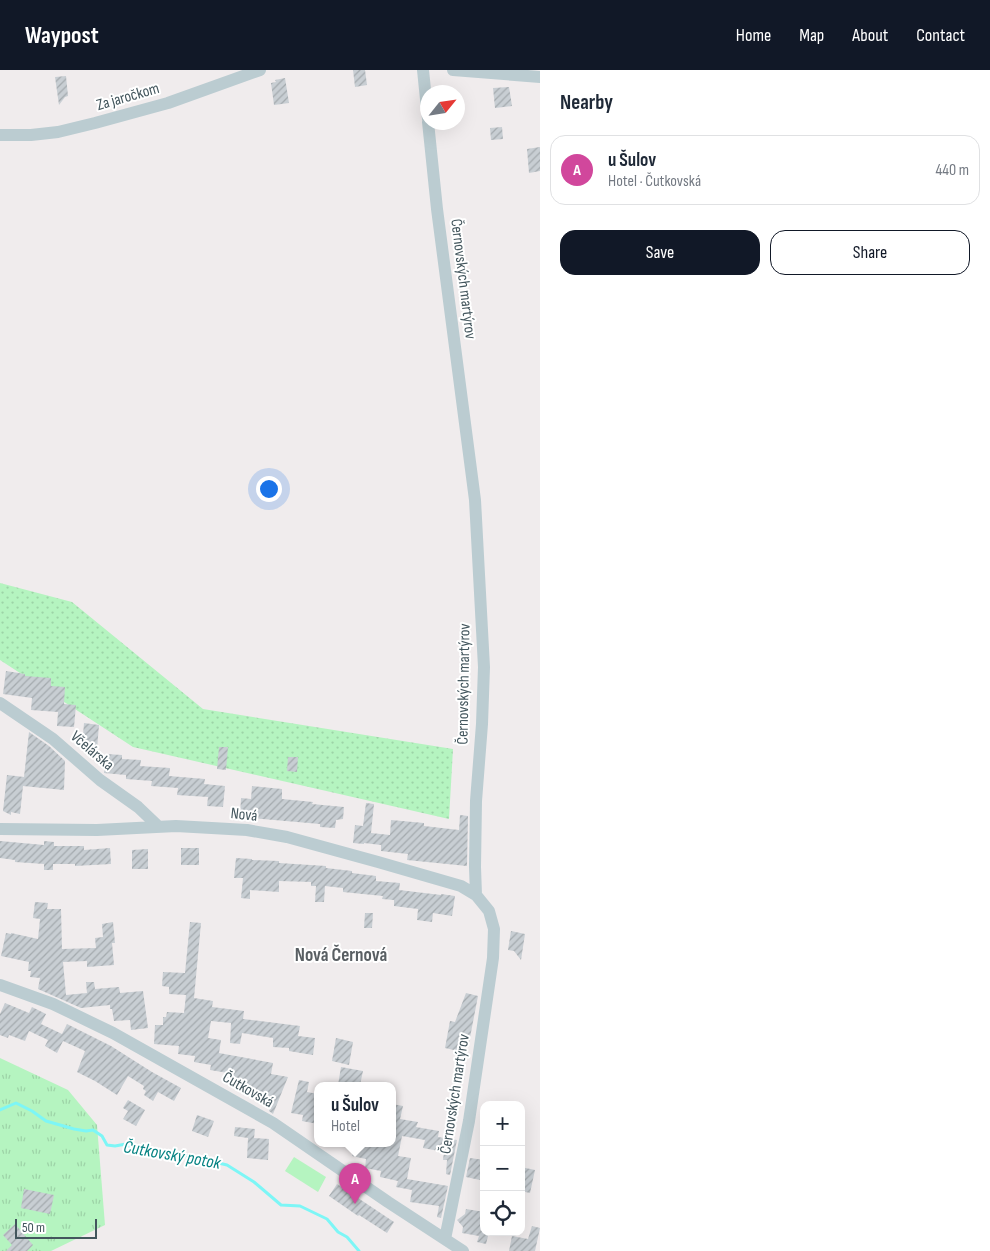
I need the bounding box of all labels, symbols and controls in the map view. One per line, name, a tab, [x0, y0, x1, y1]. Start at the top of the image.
text: Waypost	[25, 21, 99, 50]
text: Home	[736, 25, 771, 46]
text: Map	[799, 25, 824, 46]
text: About	[852, 25, 888, 46]
text: Contact	[916, 25, 965, 46]
street label: Za jaročkom	[94, 79, 162, 115]
north arrow	[420, 85, 465, 130]
text: Nearby	[560, 90, 613, 115]
text: u Šulov	[608, 149, 656, 172]
text: A	[573, 161, 581, 180]
text: 440 m	[936, 161, 969, 180]
text: Hotel · Čutkovská	[608, 172, 701, 191]
street label: Černovských martýrov	[446, 218, 480, 340]
button: Save	[560, 230, 760, 275]
button: Share	[770, 230, 970, 275]
your location	[256, 476, 282, 502]
street label: Černovských martýrov	[453, 623, 475, 745]
street label: Včelárska	[67, 727, 117, 775]
street label: Nová	[230, 804, 258, 826]
district label: Nová Černová	[295, 944, 387, 967]
street label: Černovských martýrov	[436, 1033, 474, 1155]
street label: Čutkovská	[219, 1068, 277, 1112]
popup	[314, 1082, 396, 1147]
text: u Šulov	[331, 1094, 379, 1117]
map controls	[480, 1101, 525, 1236]
button: +	[480, 1101, 525, 1146]
text: Hotel	[331, 1117, 360, 1136]
water label: Čutkovský potok	[122, 1136, 223, 1174]
button: −	[480, 1146, 525, 1191]
pin: A	[339, 1163, 371, 1204]
button: locate	[480, 1191, 525, 1236]
scale bar	[15, 1216, 98, 1239]
text: 50 m	[22, 1219, 45, 1236]

